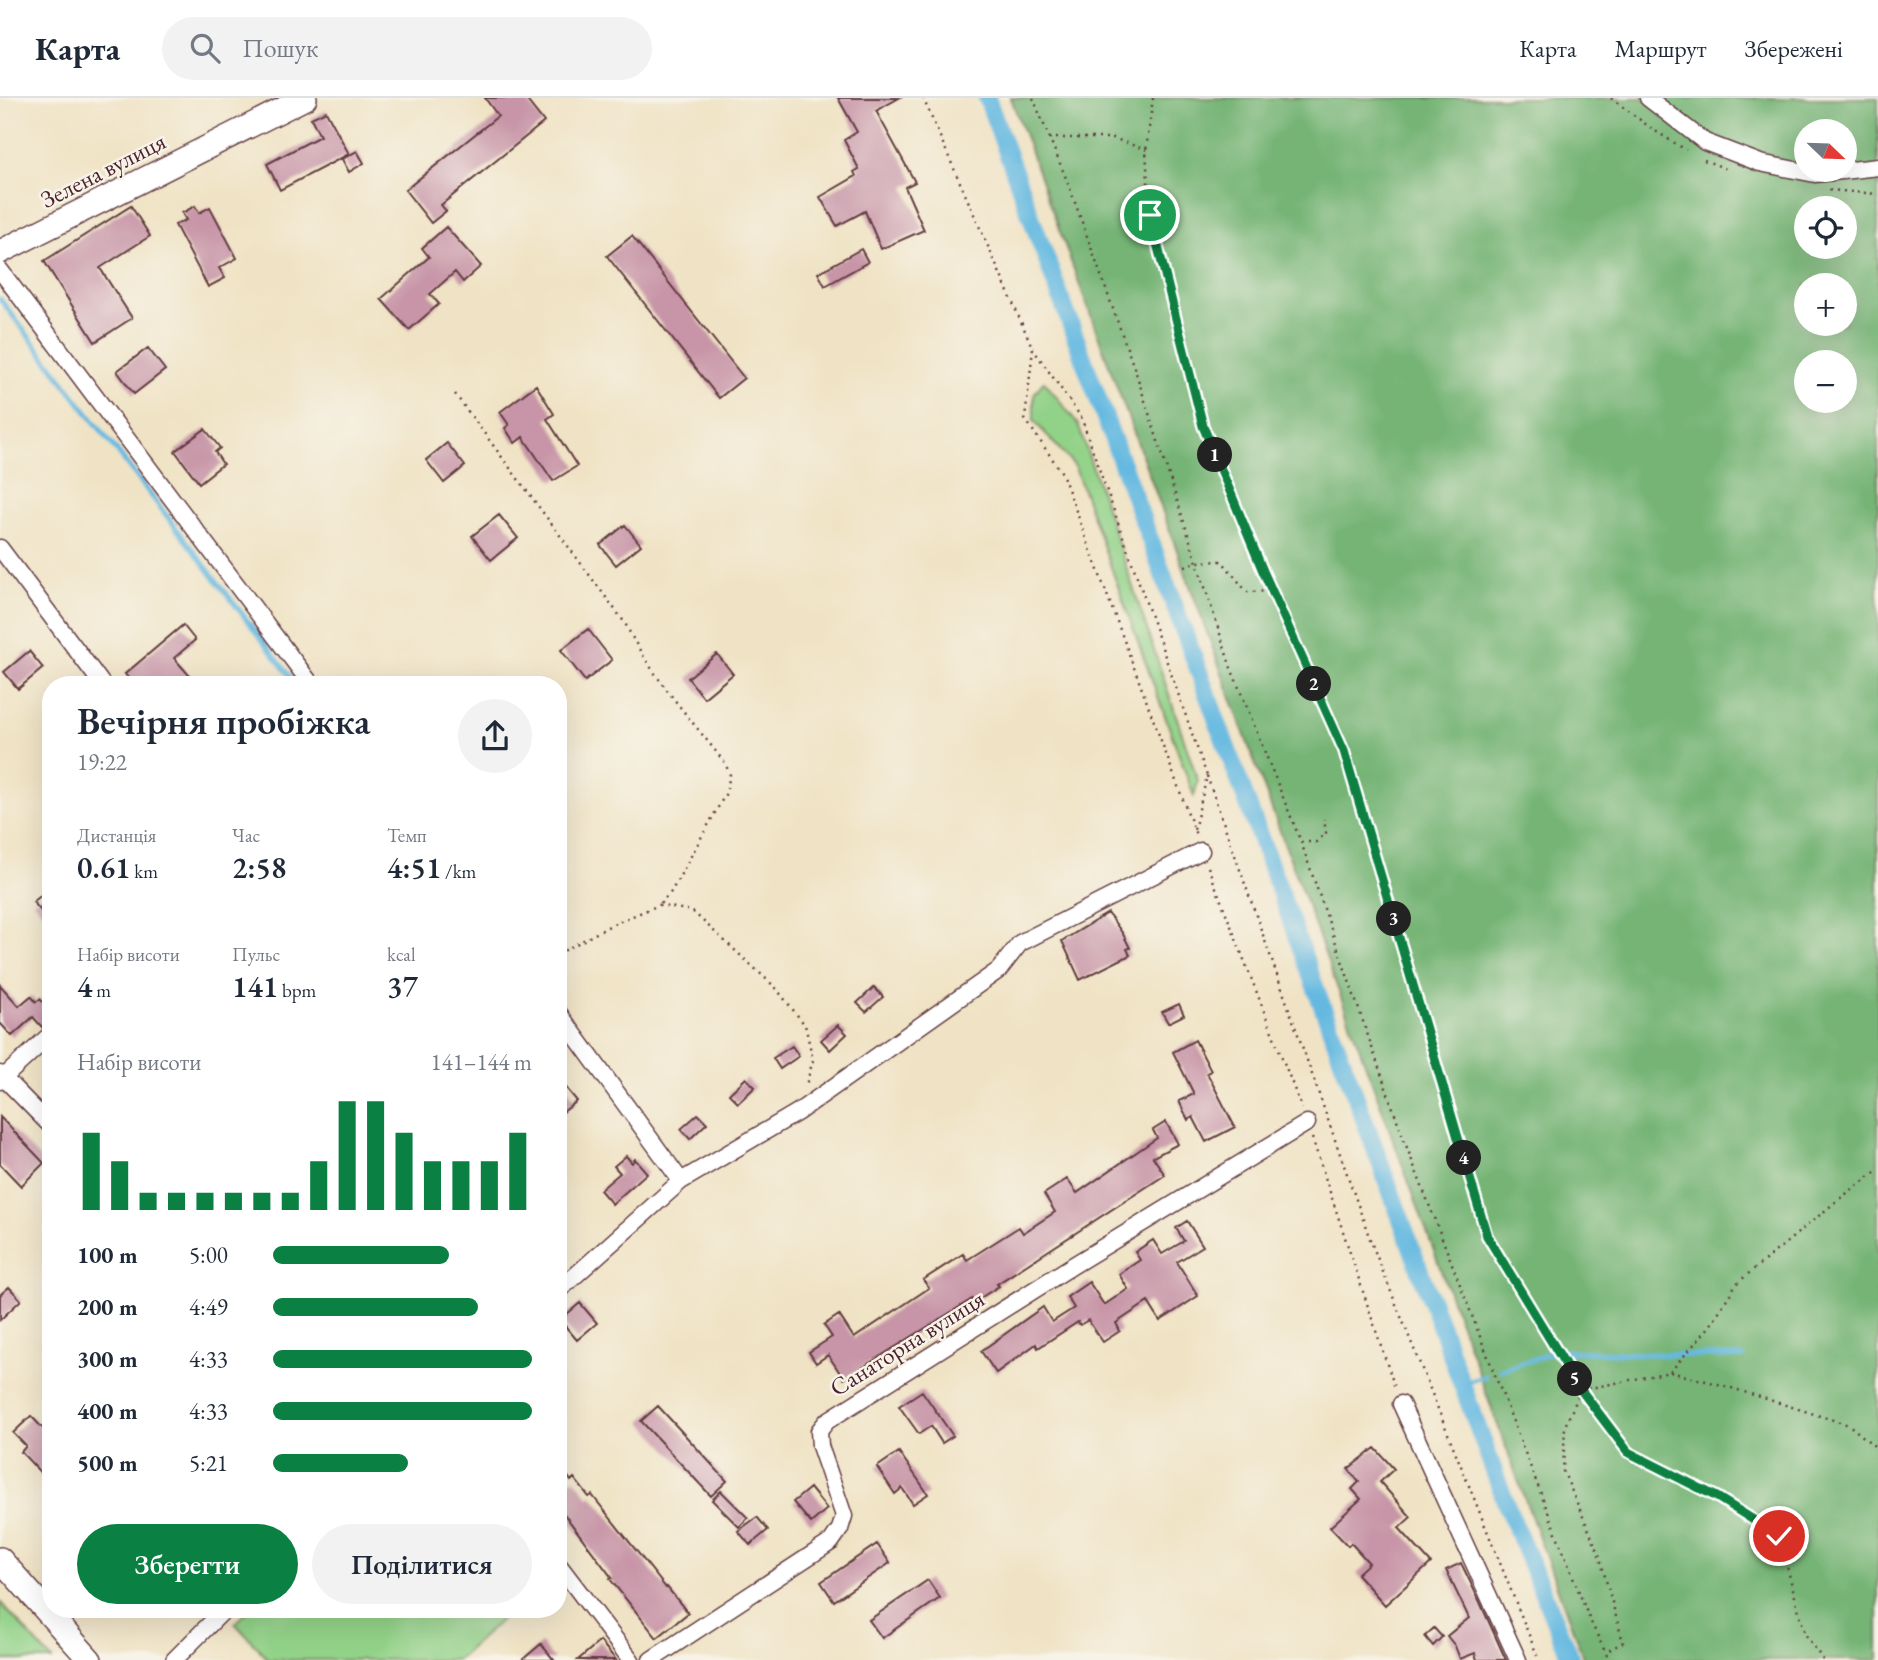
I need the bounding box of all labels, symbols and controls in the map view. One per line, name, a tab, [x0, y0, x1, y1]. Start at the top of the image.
search box	[162, 17, 652, 80]
text: Карта	[35, 27, 120, 70]
icon: search	[186, 29, 224, 67]
text: Пошук	[242, 31, 318, 65]
text: Карта	[1519, 33, 1577, 64]
text: Маршрут	[1615, 33, 1707, 64]
text: Збережені	[1745, 33, 1843, 64]
north arrow	[1794, 119, 1857, 182]
map controls	[1794, 119, 1857, 413]
street label: Зелена вулиця	[35, 125, 171, 215]
pin	[1120, 185, 1180, 245]
icon: arrive	[1131, 196, 1169, 234]
button: locate	[1794, 196, 1857, 259]
button: +	[1794, 273, 1857, 336]
button: −	[1794, 350, 1857, 413]
pin: 1	[1198, 438, 1232, 472]
text: 1	[1209, 442, 1220, 467]
pin: 2	[1296, 666, 1332, 702]
text: 2	[1308, 671, 1319, 696]
text: Вечірня пробіжка	[77, 696, 370, 745]
button: share	[458, 699, 532, 773]
text: 19:22	[77, 747, 127, 777]
text: Дистанція	[77, 823, 156, 848]
text: Час	[232, 823, 260, 848]
text: Темп	[387, 823, 427, 848]
text: 0.61	[77, 848, 130, 887]
text: 2:58	[232, 848, 286, 887]
text: 4:51	[387, 848, 441, 887]
text: km	[130, 859, 158, 884]
text: /km	[441, 859, 476, 884]
pin: 3	[1376, 902, 1412, 936]
text: 3	[1388, 906, 1399, 931]
text: Набір висоти	[77, 942, 180, 967]
text: Пульс	[232, 942, 280, 967]
text: kcal	[387, 942, 416, 967]
text: 4	[77, 967, 92, 1006]
text: 141	[232, 967, 278, 1006]
text: 37	[387, 967, 418, 1006]
text: m	[92, 978, 111, 1003]
text: bpm	[278, 978, 316, 1003]
text: Набір висоти	[77, 1047, 201, 1077]
text: 141–144 m	[431, 1047, 532, 1077]
pin: 4	[1446, 1140, 1482, 1176]
text: 4	[1458, 1145, 1469, 1170]
text: 100 m	[77, 1240, 138, 1270]
text: 5:00	[189, 1240, 228, 1270]
street label: Санаторна вулиця	[824, 1283, 990, 1403]
text: 200 m	[77, 1292, 138, 1322]
text: 4:49	[189, 1292, 228, 1322]
text: 300 m	[77, 1344, 138, 1374]
text: 4:33	[189, 1344, 228, 1374]
pin: 5	[1558, 1362, 1592, 1396]
text: 5	[1569, 1366, 1580, 1391]
text: 400 m	[77, 1396, 138, 1426]
text: 4:33	[189, 1396, 228, 1426]
text: 500 m	[77, 1448, 138, 1478]
text: 5:21	[189, 1448, 228, 1478]
pin	[1749, 1506, 1809, 1566]
icon: check	[1760, 1517, 1798, 1555]
button: Зберегти	[77, 1524, 298, 1604]
button: Поділитися	[312, 1524, 532, 1604]

